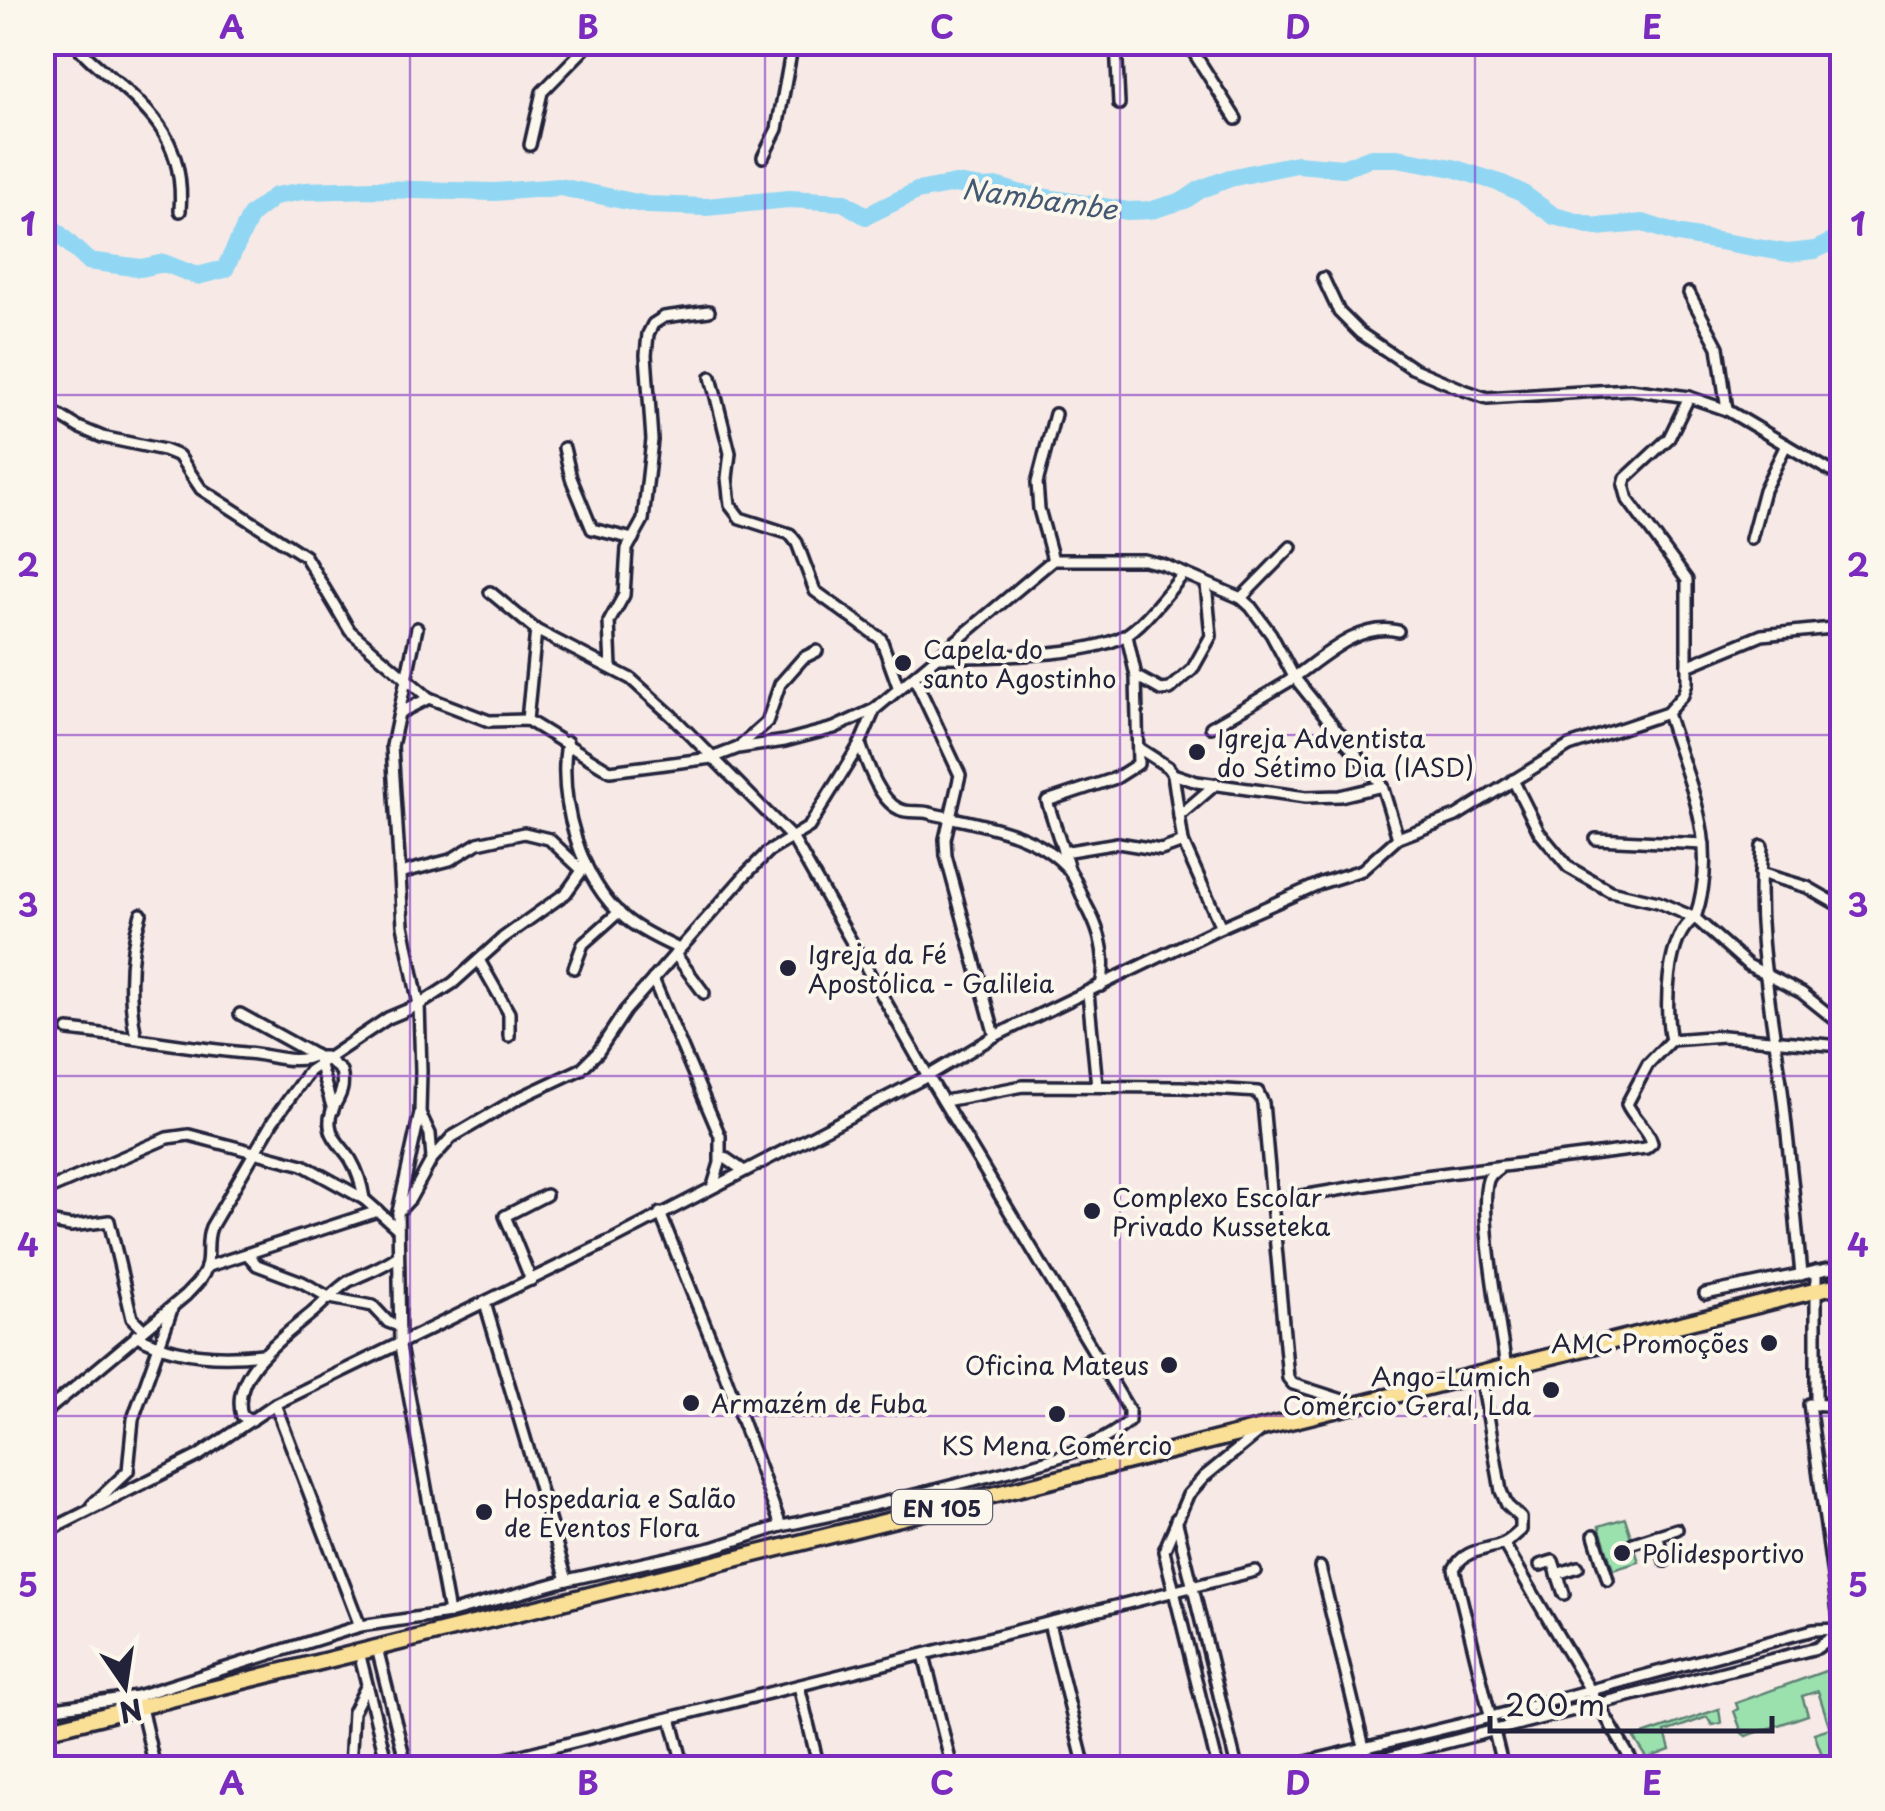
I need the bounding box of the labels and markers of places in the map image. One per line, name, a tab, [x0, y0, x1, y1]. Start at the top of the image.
place label: Capela do santo Agostinho	[923, 630, 1116, 697]
marker: Capela do santo Agostinho	[892, 652, 914, 674]
place label: Igreja Adventista do Sétimo Dia (IASD)	[1217, 719, 1474, 786]
marker: Igreja Adventista do Sétimo Dia (IASD)	[1186, 741, 1208, 763]
place label: Igreja da Fé Apostólica - Galileia	[808, 935, 1055, 1002]
marker: Igreja da Fé Apostólica - Galileia	[777, 957, 799, 979]
place label: Complexo Escolar Privado Kusseteka	[1112, 1178, 1331, 1245]
marker: Complexo Escolar Privado Kusseteka	[1081, 1200, 1103, 1222]
place label: AMC Promoções	[1551, 1324, 1749, 1362]
marker: AMC Promoções	[1758, 1332, 1780, 1354]
place label: Oficina Mateus	[965, 1346, 1149, 1384]
marker: Oficina Mateus	[1158, 1354, 1180, 1376]
place label: Ango-Lumich Comércio Geral, Lda	[1282, 1357, 1532, 1424]
marker: Ango-Lumich Comércio Geral, Lda	[1540, 1379, 1562, 1401]
place label: Armazém de Fuba	[711, 1384, 927, 1422]
marker: Armazém de Fuba	[680, 1392, 702, 1414]
marker: KS Mena Comércio	[1046, 1403, 1068, 1425]
place label: KS Mena Comércio	[942, 1426, 1172, 1464]
place label: Hospedaria e Salão de Eventos Flora	[504, 1479, 736, 1546]
marker: Hospedaria e Salão de Eventos Flora	[473, 1501, 495, 1523]
place label: Polidesportivo	[1642, 1534, 1804, 1572]
marker: Polidesportivo	[1611, 1542, 1633, 1564]

